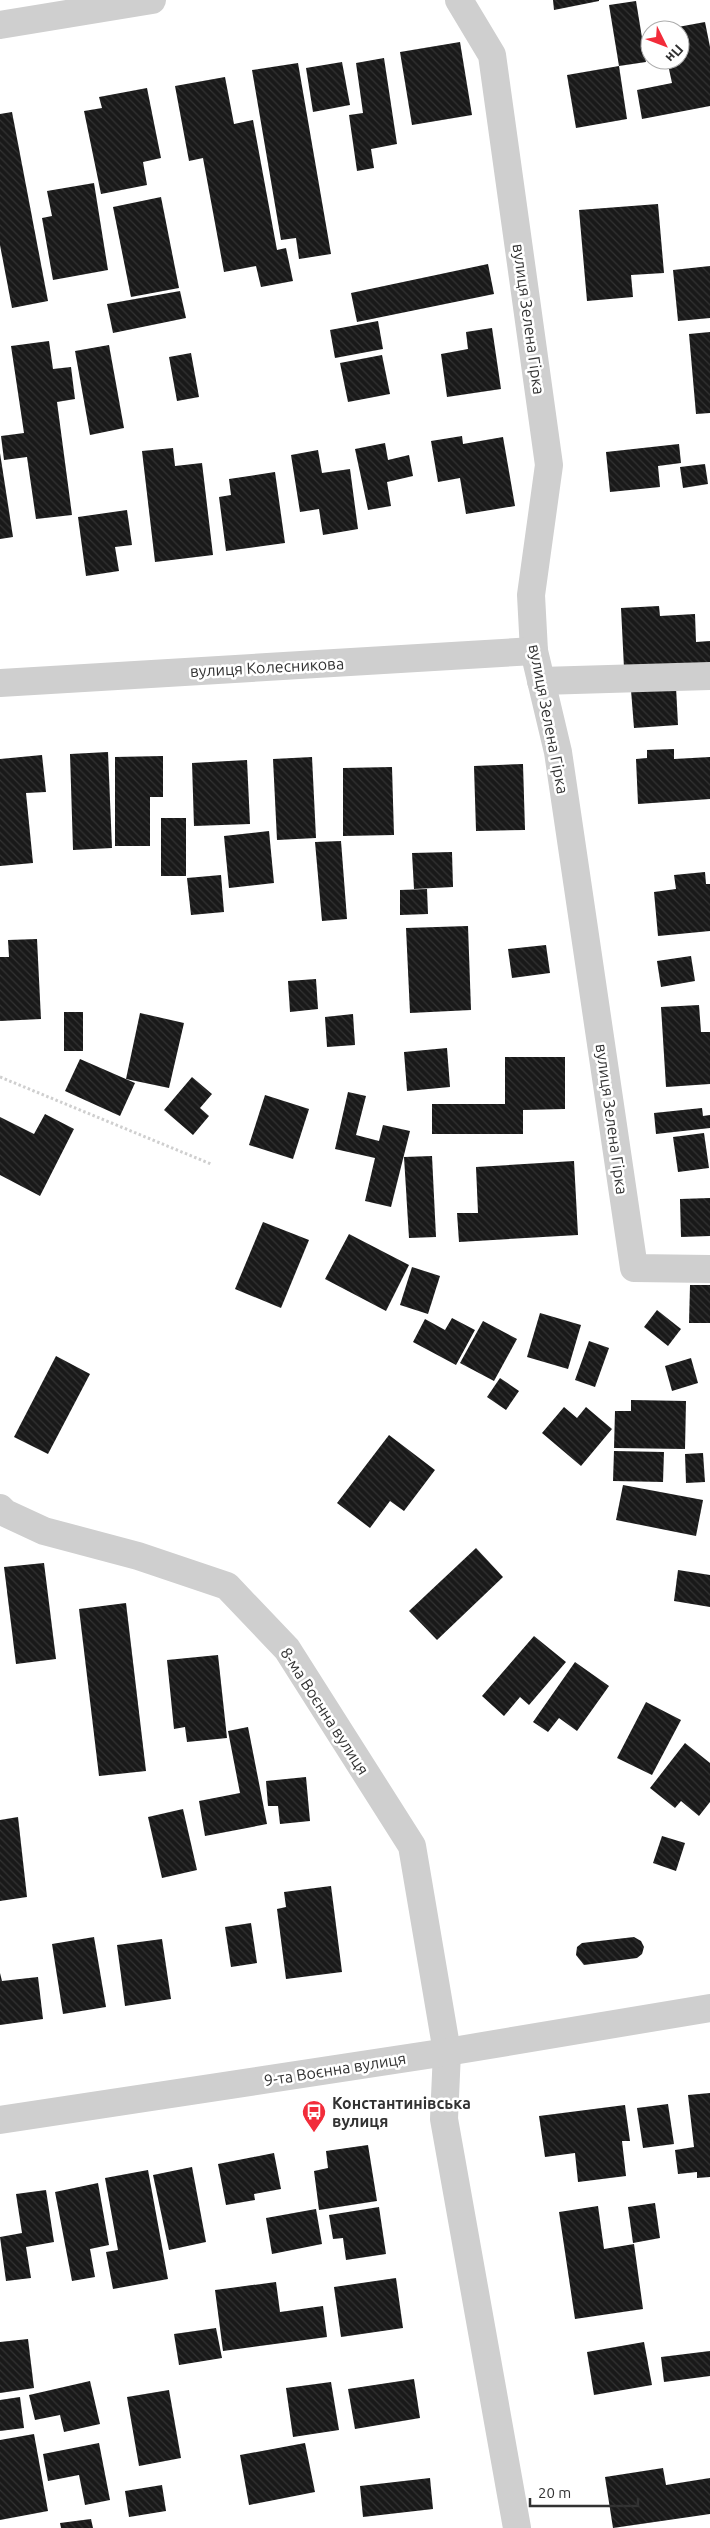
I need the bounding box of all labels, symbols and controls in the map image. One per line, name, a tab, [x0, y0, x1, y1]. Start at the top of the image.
north arrow	[640, 20, 690, 70]
text: Пн	[663, 42, 687, 66]
street label: вулиця Зелена Гірка	[509, 242, 549, 396]
street label: вулиця Зелена Гірка	[526, 643, 572, 795]
street label: вулиця Колесникова	[189, 654, 345, 680]
street label: вулиця Зелена Гірка	[592, 1042, 632, 1196]
street label: 8-ма Воєнна вулиця	[277, 1644, 373, 1778]
street label: 9-та Воєнна вулиця	[263, 2049, 407, 2089]
place label: Константинівська вулиця	[332, 2094, 471, 2130]
bus stop icon: Константинівська вулиця	[301, 2099, 327, 2133]
scale bar	[530, 2476, 638, 2508]
text: 20 m	[538, 2484, 571, 2501]

